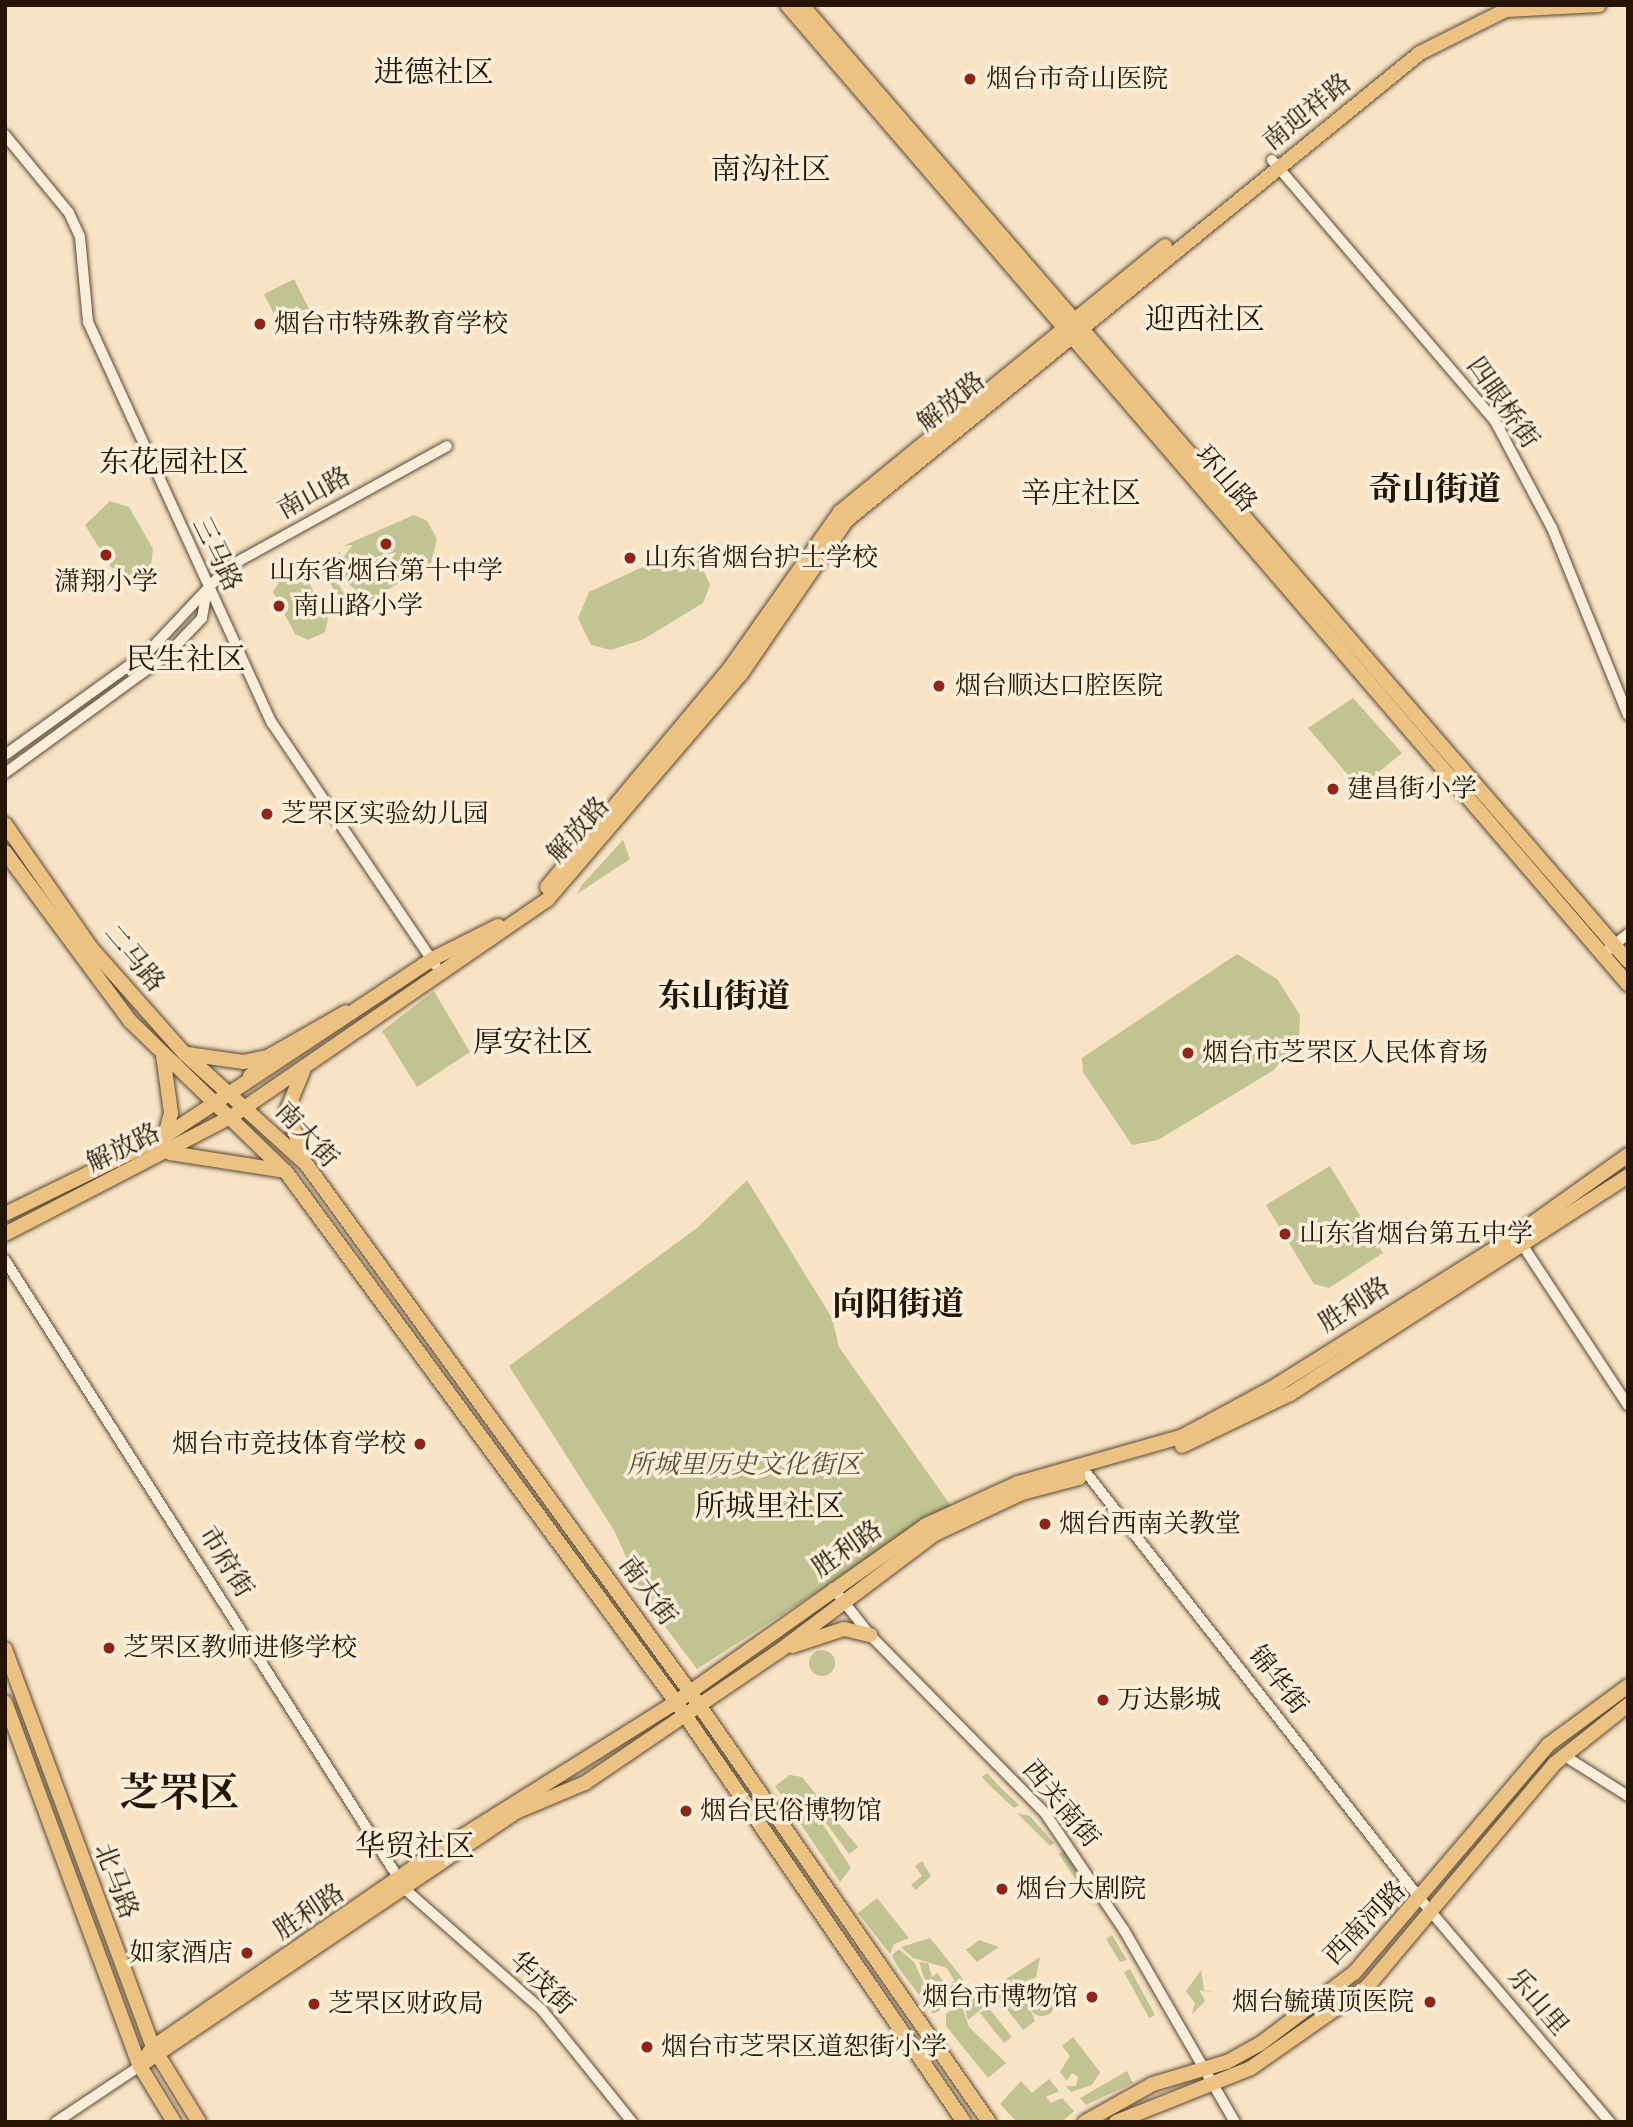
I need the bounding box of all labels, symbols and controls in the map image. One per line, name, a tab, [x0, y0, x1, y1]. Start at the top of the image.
district label: 进德社区	[374, 54, 494, 90]
place label: 烟台市奇山医院	[986, 63, 1168, 95]
street label: 南迎祥路	[1257, 67, 1357, 157]
marker: 烟台市奇山医院	[960, 69, 980, 89]
district label: 南沟社区	[711, 151, 831, 187]
district label: 迎西社区	[1145, 301, 1265, 337]
place label: 烟台市特殊教育学校	[274, 308, 508, 340]
marker: 烟台市特殊教育学校	[252, 316, 268, 332]
street label: 四眼桥街	[1460, 351, 1546, 455]
street label: 解放路	[911, 365, 991, 439]
street label: 环山路	[1189, 439, 1263, 519]
district label: 东花园社区	[99, 444, 249, 480]
street label: 南山路	[272, 460, 356, 526]
district label: 奇山街道	[1369, 469, 1501, 509]
district label: 辛庄社区	[1021, 475, 1141, 511]
street label: 三马路	[186, 512, 248, 596]
marker: 山东省烟台第十中学	[378, 536, 394, 552]
place label: 山东省烟台护士学校	[644, 542, 878, 574]
marker: 潇翔小学	[98, 547, 114, 563]
marker: 山东省烟台护士学校	[622, 550, 638, 566]
place label: 山东省烟台第十中学	[269, 555, 503, 587]
place label: 潇翔小学	[54, 566, 158, 598]
place label: 南山路小学	[293, 590, 423, 622]
marker: 南山路小学	[271, 598, 287, 614]
district label: 民生社区	[126, 641, 246, 677]
place label: 烟台顺达口腔医院	[955, 670, 1163, 702]
marker: 烟台顺达口腔医院	[929, 676, 949, 696]
place label: 建昌街小学	[1347, 773, 1477, 805]
marker: 建昌街小学	[1325, 781, 1341, 797]
street label: 解放路	[540, 791, 616, 869]
place label: 芝罘区实验幼儿园	[281, 798, 489, 830]
marker: 芝罘区实验幼儿园	[259, 806, 275, 822]
street label: 二马路	[97, 918, 171, 998]
district label: 东山街道	[658, 976, 790, 1016]
district label: 厚安社区	[473, 1024, 593, 1060]
place label: 烟台市芝罘区人民体育场	[1202, 1037, 1488, 1069]
marker: 烟台市芝罘区人民体育场	[1180, 1045, 1196, 1061]
street label: 南大街	[269, 1096, 345, 1174]
street label: 解放路	[81, 1117, 165, 1179]
place label: 山东省烟台第五中学	[1299, 1218, 1533, 1250]
marker: 山东省烟台第五中学	[1277, 1226, 1293, 1242]
street label: 胜利路	[1313, 1271, 1395, 1339]
district label: 向阳街道	[832, 1284, 964, 1324]
place label: 烟台市竞技体育学校	[172, 1428, 406, 1460]
marker: 烟台市竞技体育学校	[412, 1436, 428, 1452]
park label: 所城里历史文化街区	[627, 1449, 861, 1481]
district label: 所城里社区	[695, 1488, 845, 1524]
place label: 烟台西南关教堂	[1059, 1508, 1241, 1540]
street label: 胜利路	[806, 1514, 888, 1584]
marker: 烟台西南关教堂	[1037, 1516, 1053, 1532]
street label: 市府街	[192, 1521, 260, 1603]
street label: 南大街	[612, 1550, 684, 1632]
place label: 芝罘区教师进修学校	[123, 1632, 357, 1664]
marker: 芝罘区教师进修学校	[101, 1640, 117, 1656]
street label: 锦华街	[1242, 1640, 1314, 1720]
place label: 万达影城	[1117, 1684, 1221, 1716]
marker: 万达影城	[1095, 1692, 1111, 1708]
street label: 西关南街	[1016, 1754, 1106, 1854]
district label: 芝罘区	[119, 1768, 239, 1816]
place label: 烟台民俗博物馆	[700, 1795, 882, 1827]
marker: 烟台民俗博物馆	[678, 1803, 694, 1819]
district label: 华贸社区	[355, 1828, 475, 1864]
street label: 北马路	[87, 1839, 145, 1923]
place label: 烟台大剧院	[1016, 1873, 1146, 1905]
street label: 西南河路	[1318, 1875, 1412, 1971]
street label: 胜利路	[268, 1877, 350, 1947]
marker: 烟台大剧院	[994, 1881, 1010, 1897]
place label: 如家酒店	[129, 1937, 233, 1969]
marker: 如家酒店	[239, 1945, 255, 1961]
street label: 华茂街	[503, 1945, 581, 2021]
street label: 乐山里	[1501, 1962, 1575, 2042]
place label: 烟台市博物馆	[922, 1981, 1078, 2013]
place label: 烟台毓璜顶医院	[1232, 1986, 1414, 2018]
place label: 芝罘区财政局	[328, 1988, 484, 2020]
marker: 烟台市博物馆	[1084, 1989, 1100, 2005]
marker: 烟台毓璜顶医院	[1420, 1992, 1440, 2012]
marker: 芝罘区财政局	[306, 1996, 322, 2012]
place label: 烟台市芝罘区道恕街小学	[661, 2031, 947, 2063]
marker: 烟台市芝罘区道恕街小学	[639, 2039, 655, 2055]

